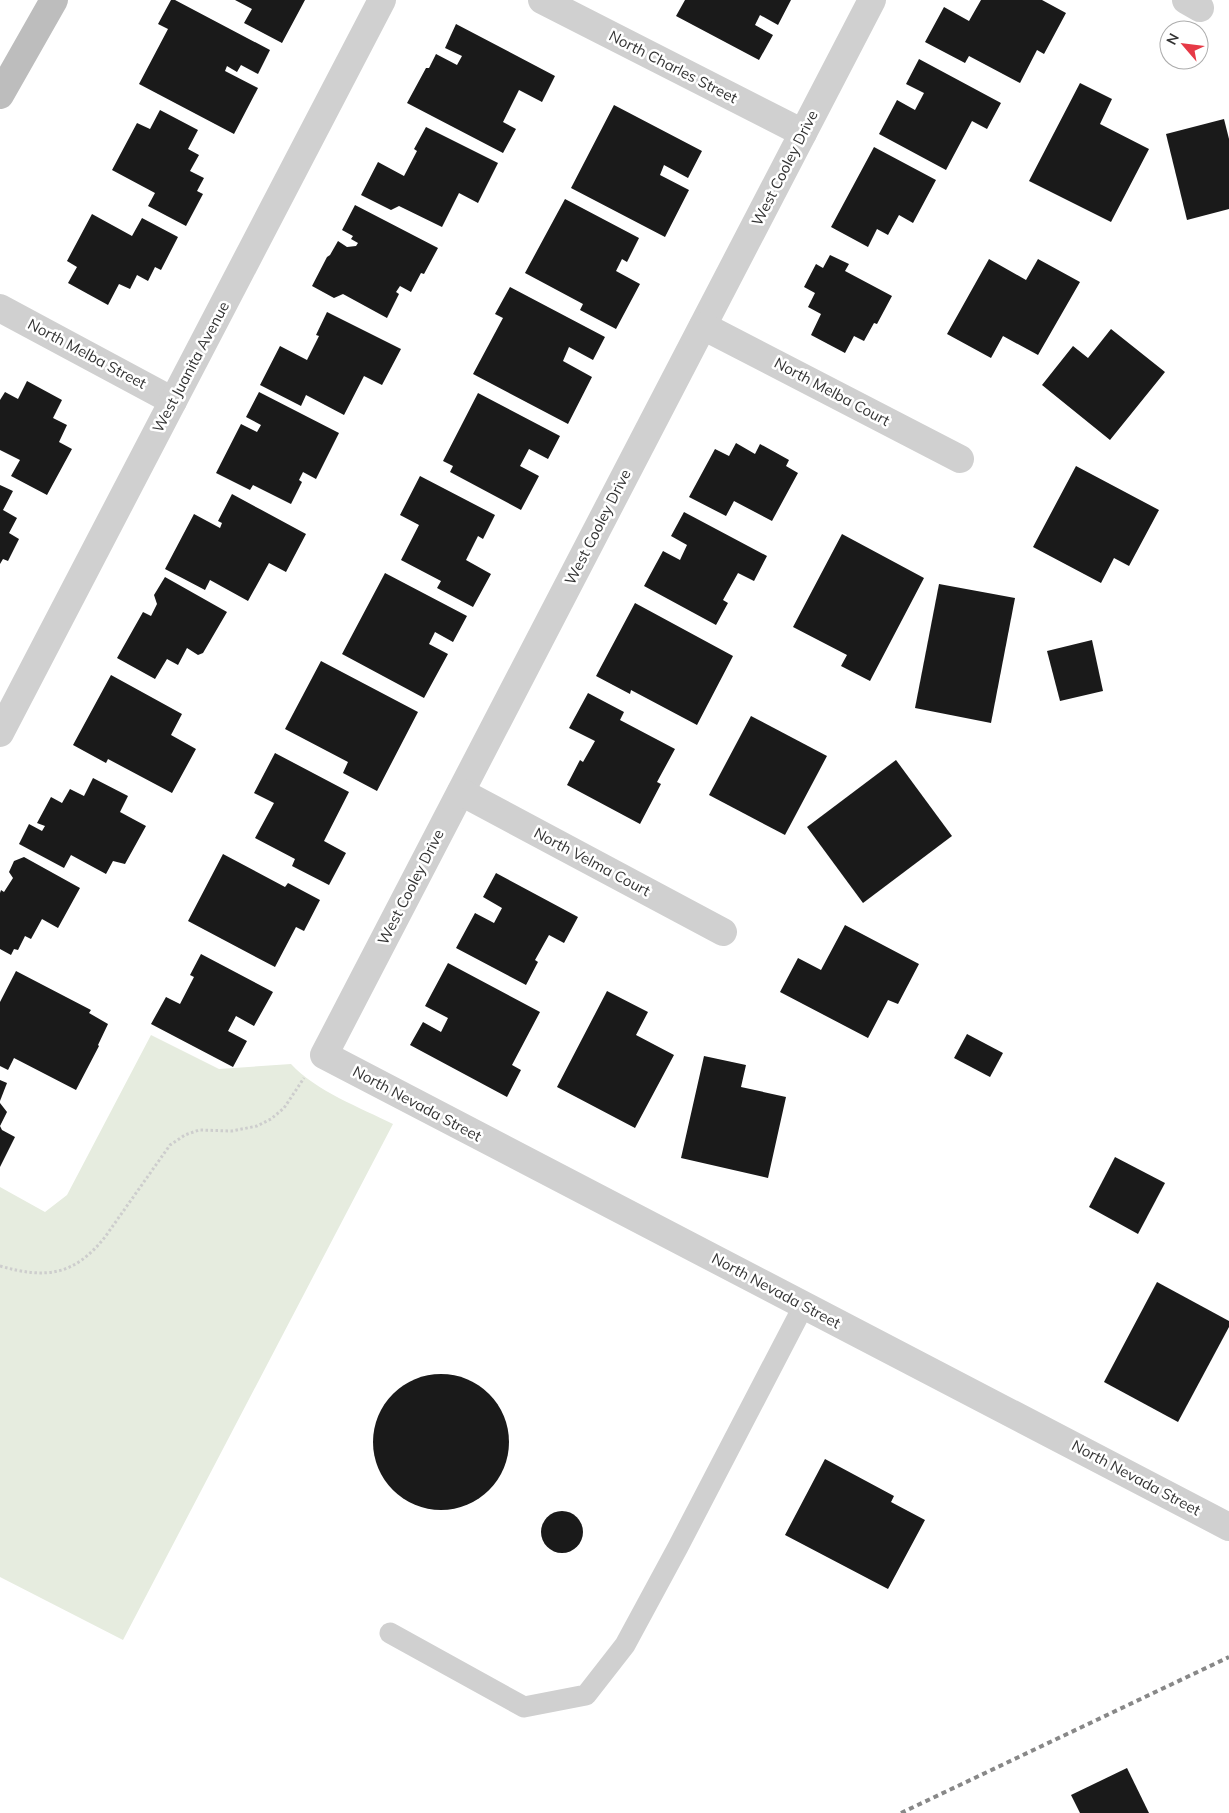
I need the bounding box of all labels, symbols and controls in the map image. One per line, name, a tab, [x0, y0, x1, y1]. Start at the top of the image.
north arrow	[1159, 20, 1209, 70]
street label: North Charles Street	[606, 26, 741, 107]
text: N	[1162, 30, 1183, 48]
street label: West Cooley Drive	[747, 107, 822, 229]
street label: West Juanita Avenue	[148, 298, 233, 436]
street label: North Melba Street	[25, 314, 150, 393]
street label: North Melba Court	[771, 353, 893, 430]
street label: West Cooley Drive	[560, 466, 635, 588]
street label: North Velma Court	[531, 823, 654, 900]
street label: West Cooley Drive	[373, 826, 448, 948]
street label: North Nevada Street	[350, 1062, 485, 1146]
street label: North Nevada Street	[709, 1249, 844, 1333]
street label: North Nevada Street	[1069, 1436, 1204, 1520]

